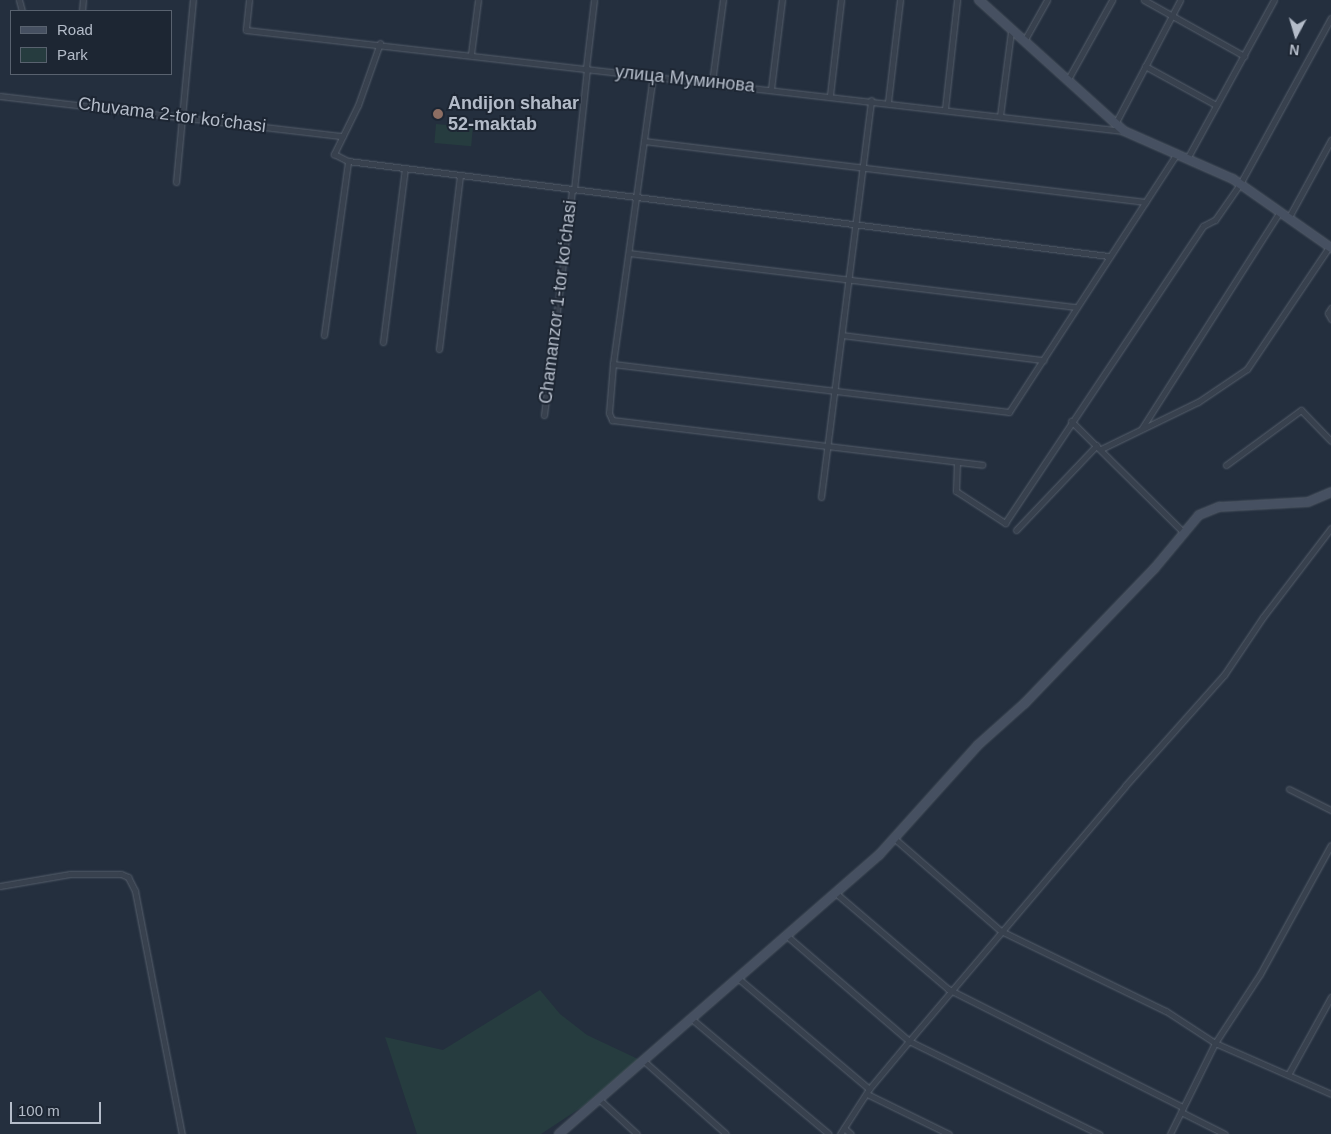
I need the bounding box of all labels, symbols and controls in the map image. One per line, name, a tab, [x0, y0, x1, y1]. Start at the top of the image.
legend	[10, 10, 172, 75]
north arrow	[1271, 10, 1321, 60]
text: Road	[57, 21, 93, 38]
text: N	[1289, 41, 1300, 58]
text: Park	[57, 46, 88, 63]
street label: улица Муминова	[614, 61, 756, 97]
street label: Chuvama 2-tor koʻchasi	[77, 93, 267, 137]
place label: Andijon shahar 52-maktab	[448, 93, 579, 136]
marker: Andijon shahar 52-maktab	[432, 108, 444, 120]
street label: Chamanzor 1-tor koʻchasi	[535, 199, 581, 405]
scale bar	[12, 1092, 104, 1124]
text: 100 m	[18, 1102, 60, 1119]

